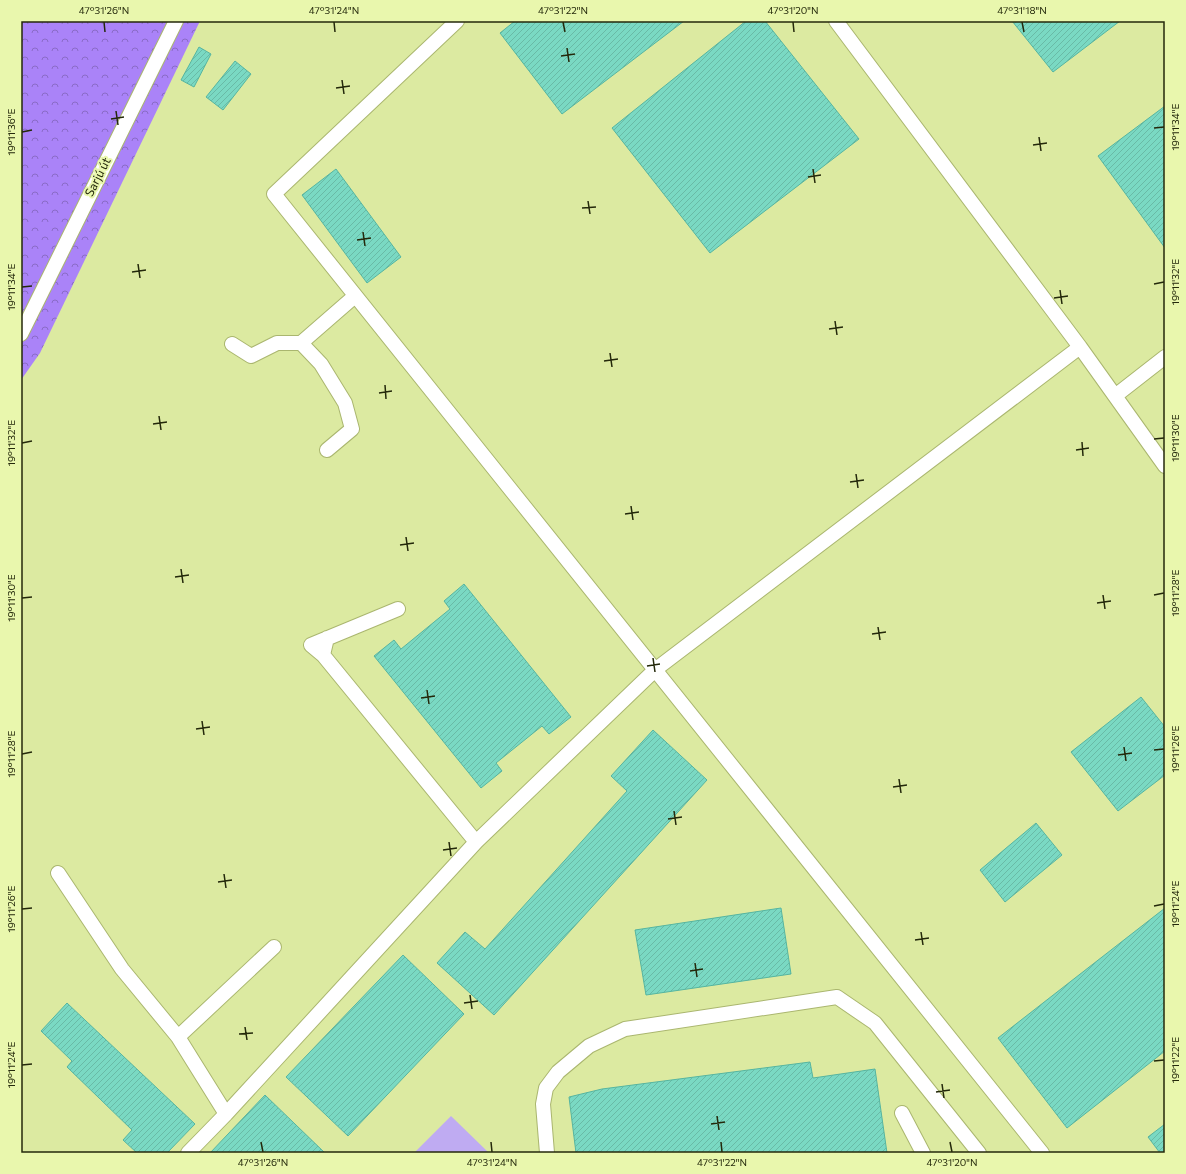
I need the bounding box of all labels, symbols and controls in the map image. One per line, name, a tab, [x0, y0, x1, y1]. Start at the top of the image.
text: 47°31'26"N	[79, 4, 129, 16]
text: 47°31'24"N	[309, 4, 359, 16]
text: 47°31'22"N	[538, 4, 588, 16]
text: 47°31'20"N	[767, 4, 819, 16]
text: 47°31'18"N	[997, 4, 1047, 16]
text: 19°11'34"E	[1169, 103, 1181, 150]
text: 19°11'36"E	[5, 108, 17, 156]
street label: Sarjú út	[81, 155, 113, 198]
text: 19°11'32"E	[1169, 259, 1181, 305]
text: 19°11'34"E	[5, 263, 17, 310]
text: 19°11'30"E	[1169, 414, 1181, 462]
text: 19°11'32"E	[5, 420, 17, 466]
text: 19°11'28"E	[1169, 570, 1181, 616]
text: 19°11'30"E	[5, 574, 17, 622]
text: 19°11'26"E	[1169, 726, 1181, 772]
text: 19°11'28"E	[5, 731, 17, 777]
text: 19°11'24"E	[1169, 881, 1181, 927]
text: 19°11'26"E	[5, 886, 17, 932]
text: 19°11'22"E	[1169, 1037, 1181, 1083]
text: 19°11'24"E	[5, 1042, 17, 1088]
text: 47°31'26"N	[238, 1156, 288, 1168]
text: 47°31'24"N	[467, 1156, 517, 1168]
text: 47°31'22"N	[697, 1156, 747, 1168]
text: 47°31'20"N	[926, 1156, 978, 1168]

